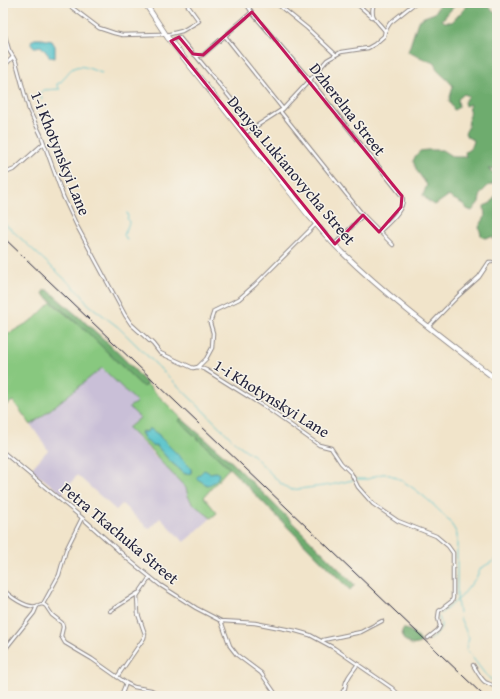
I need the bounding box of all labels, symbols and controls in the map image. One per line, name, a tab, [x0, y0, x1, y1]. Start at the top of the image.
street label: Dzherelna Street	[304, 57, 392, 161]
street label: 1-i Khotynskyi Lane	[25, 87, 97, 219]
street label: Denysa Lukianovycha Street	[222, 90, 362, 250]
street label: 1-i Khotynskyi Lane	[209, 353, 335, 443]
street label: Petra Tkachuka Street	[56, 476, 185, 590]

